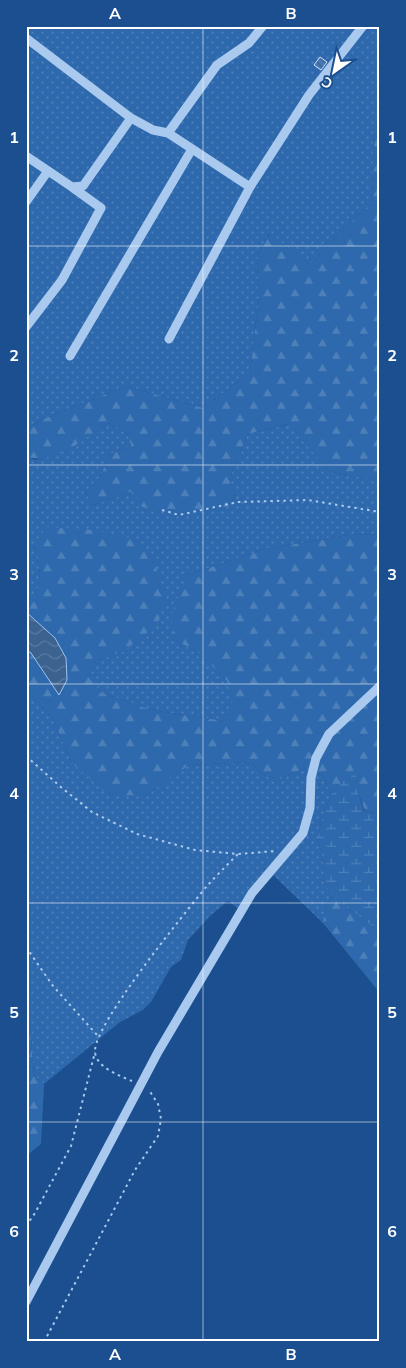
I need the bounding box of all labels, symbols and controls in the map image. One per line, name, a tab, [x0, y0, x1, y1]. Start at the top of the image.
text: A	[109, 3, 121, 23]
text: B	[285, 3, 297, 23]
north arrow	[308, 48, 358, 98]
text: С	[318, 73, 336, 93]
text: 1	[9, 127, 19, 147]
text: 1	[387, 127, 397, 147]
text: 2	[9, 345, 19, 365]
text: 2	[387, 345, 397, 365]
text: 3	[9, 564, 19, 584]
text: 3	[387, 564, 397, 584]
text: 4	[9, 783, 19, 803]
text: 4	[387, 783, 397, 803]
text: 5	[9, 1002, 19, 1022]
text: 5	[387, 1002, 397, 1022]
text: 6	[9, 1221, 19, 1241]
text: 6	[387, 1221, 397, 1241]
text: A	[109, 1344, 121, 1364]
text: B	[285, 1344, 297, 1364]

